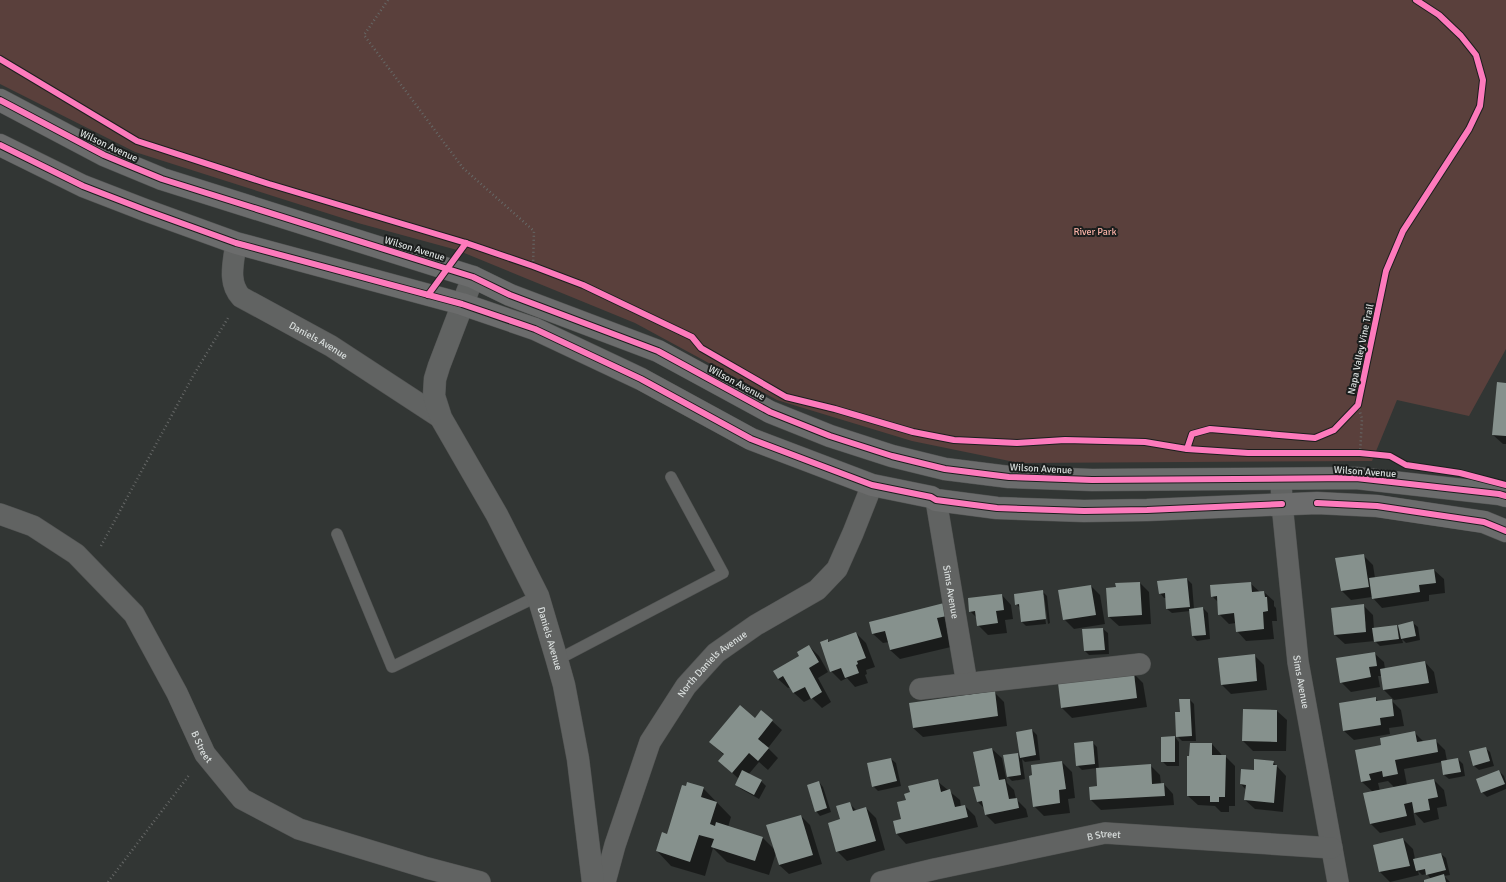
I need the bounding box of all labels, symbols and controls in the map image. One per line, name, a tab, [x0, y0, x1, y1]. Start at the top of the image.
street label: Wilson Avenue	[78, 127, 140, 165]
park label: River Park	[1073, 226, 1117, 238]
street label: Wilson Avenue	[383, 234, 446, 264]
street label: Napa Valley Vine Trail	[1346, 303, 1376, 396]
street label: Daniels Avenue	[287, 319, 350, 362]
street label: Wilson Avenue	[706, 363, 767, 403]
street label: Wilson Avenue	[1009, 461, 1073, 477]
street label: Wilson Avenue	[1333, 464, 1397, 480]
street label: Sims Avenue	[940, 564, 961, 620]
street label: Daniels Avenue	[535, 606, 565, 672]
street label: North Daniels Avenue	[675, 628, 750, 700]
street label: Sims Avenue	[1290, 655, 1311, 710]
street label: B Street	[188, 729, 215, 766]
street label: B Street	[1086, 828, 1122, 844]

